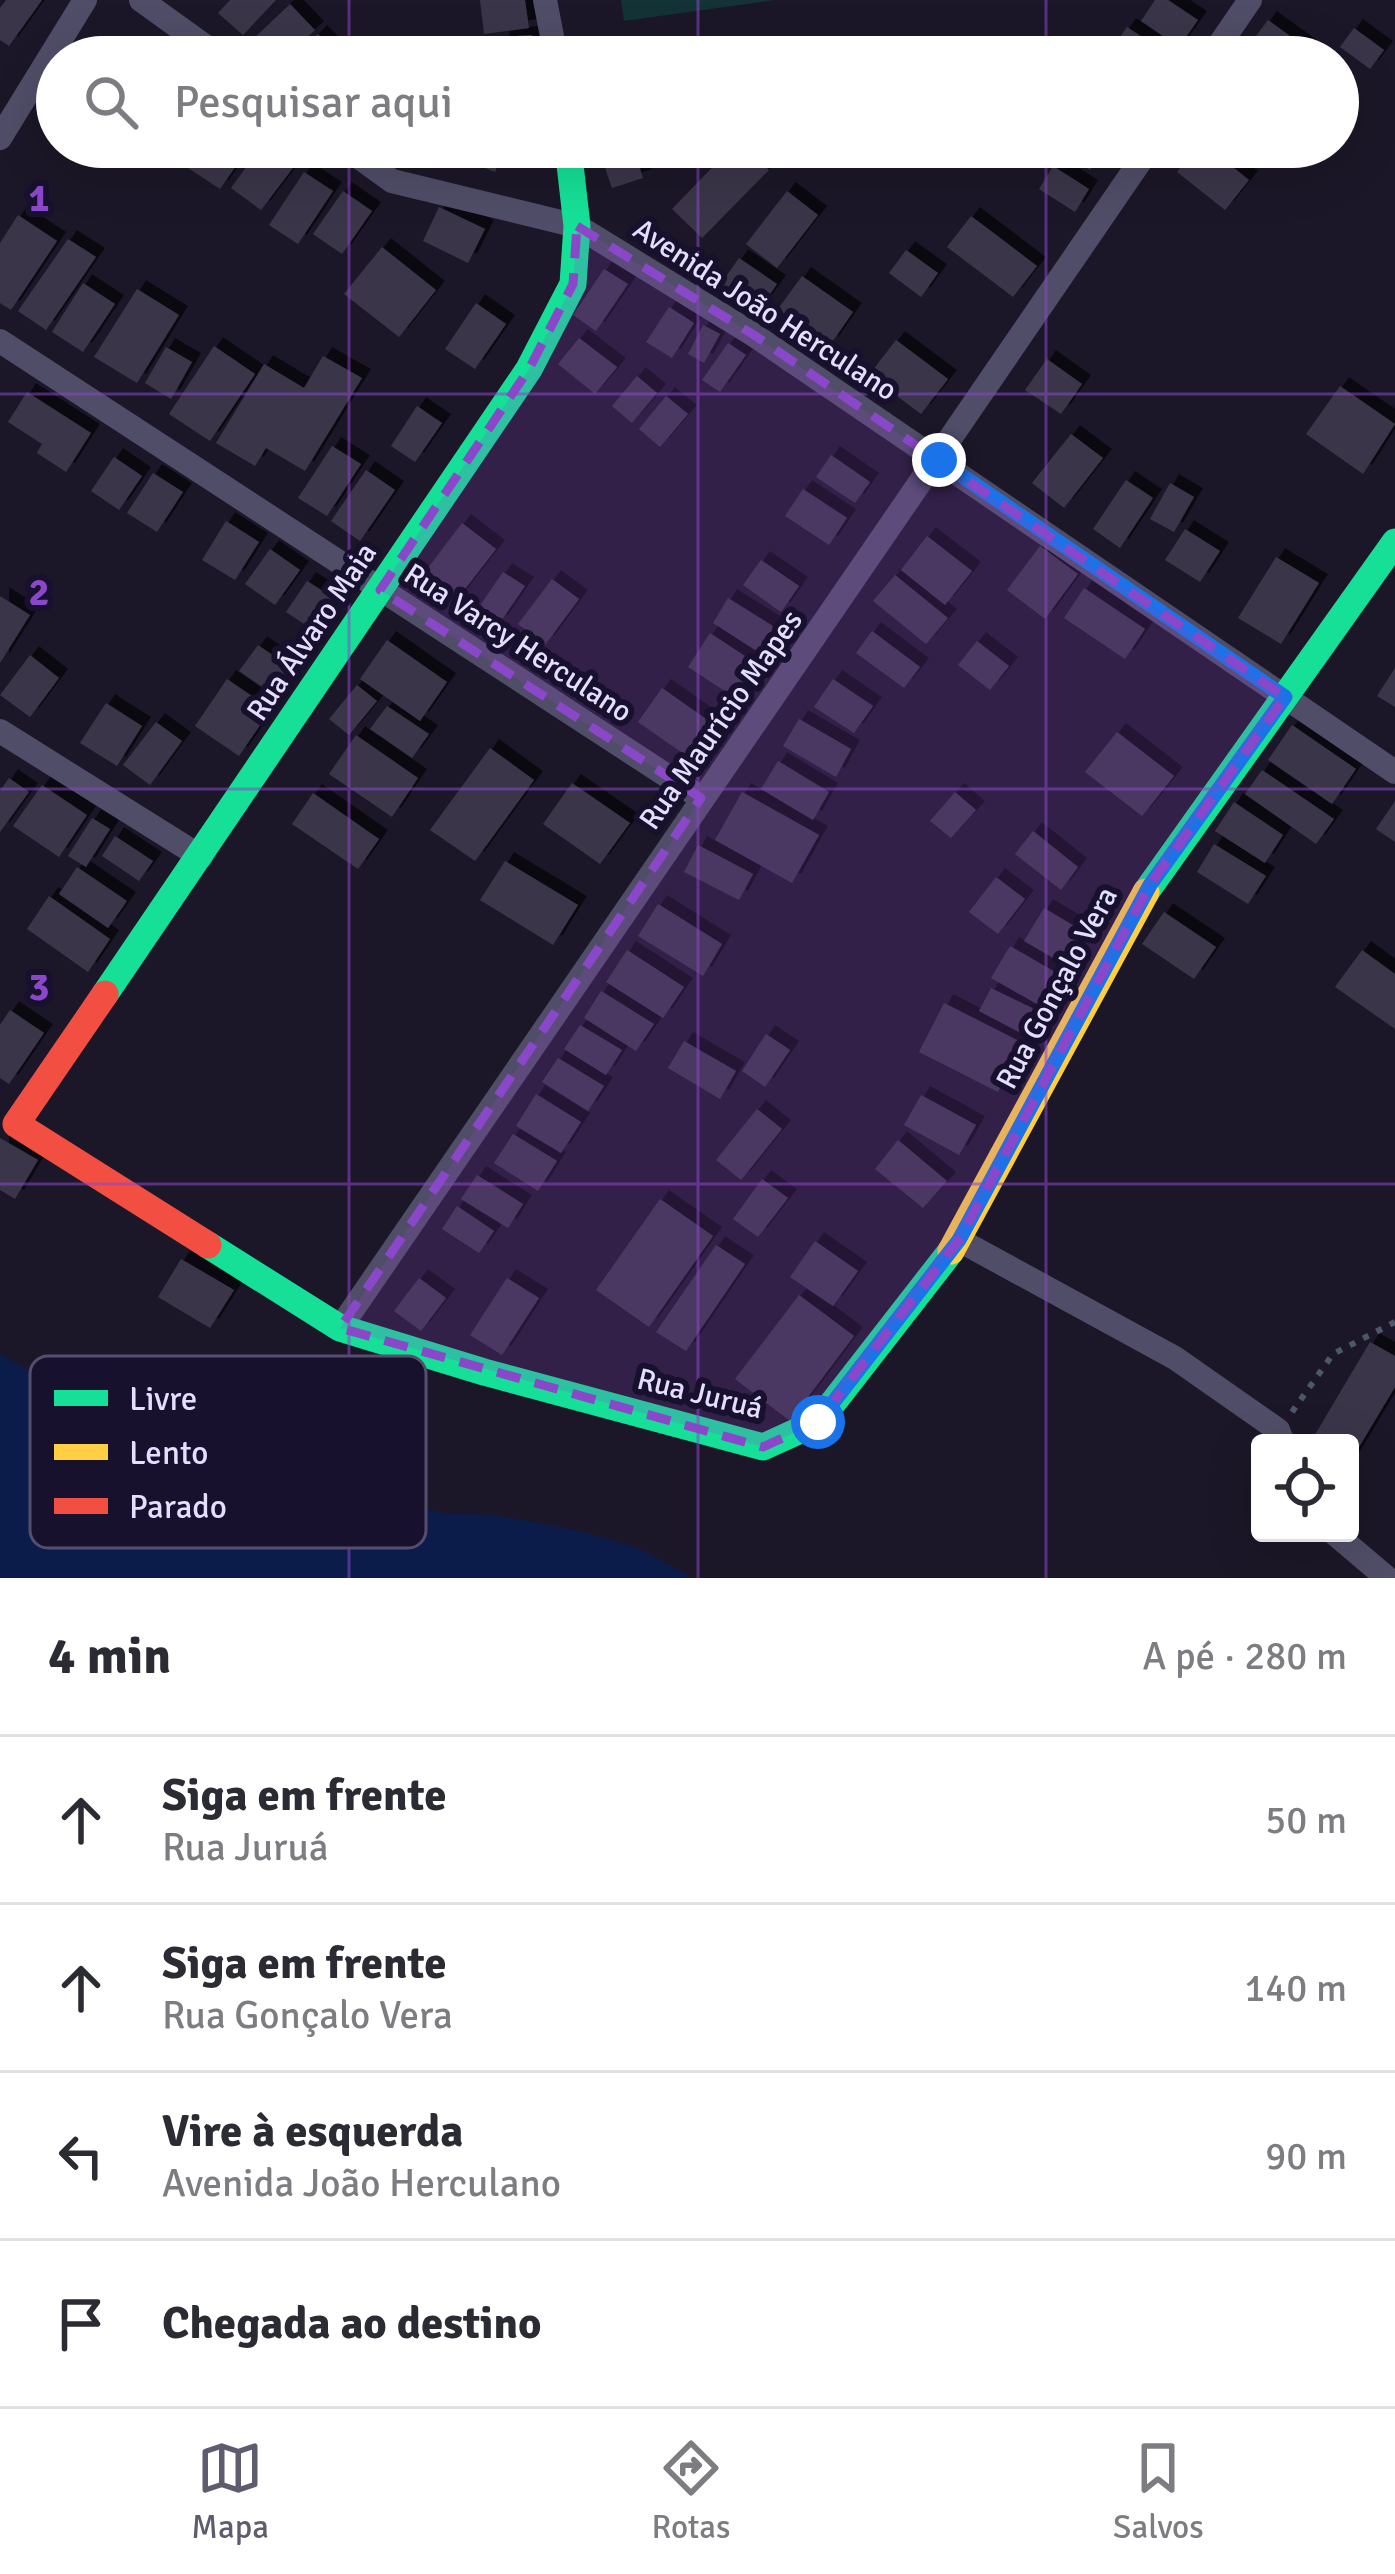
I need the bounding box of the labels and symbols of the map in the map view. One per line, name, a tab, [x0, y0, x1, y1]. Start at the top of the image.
text: 1	[28, 174, 50, 222]
street label: Avenida João Herculano	[626, 211, 904, 409]
route end	[912, 433, 966, 487]
street label: Rua Álvaro Maia	[239, 536, 385, 728]
street label: Rua Varcy Herculano	[397, 555, 639, 731]
text: 2	[28, 568, 50, 616]
street label: Rua Maurício Mapes	[631, 603, 811, 837]
street label: Rua Gonçalo Vera	[988, 881, 1126, 1095]
text: 3	[28, 963, 50, 1011]
legend	[30, 1356, 426, 1548]
street label: Rua Juruá	[633, 1361, 767, 1427]
text: Livre	[129, 1379, 197, 1420]
route start	[791, 1395, 845, 1449]
text: Lento	[129, 1433, 208, 1474]
text: Parado	[129, 1487, 227, 1528]

